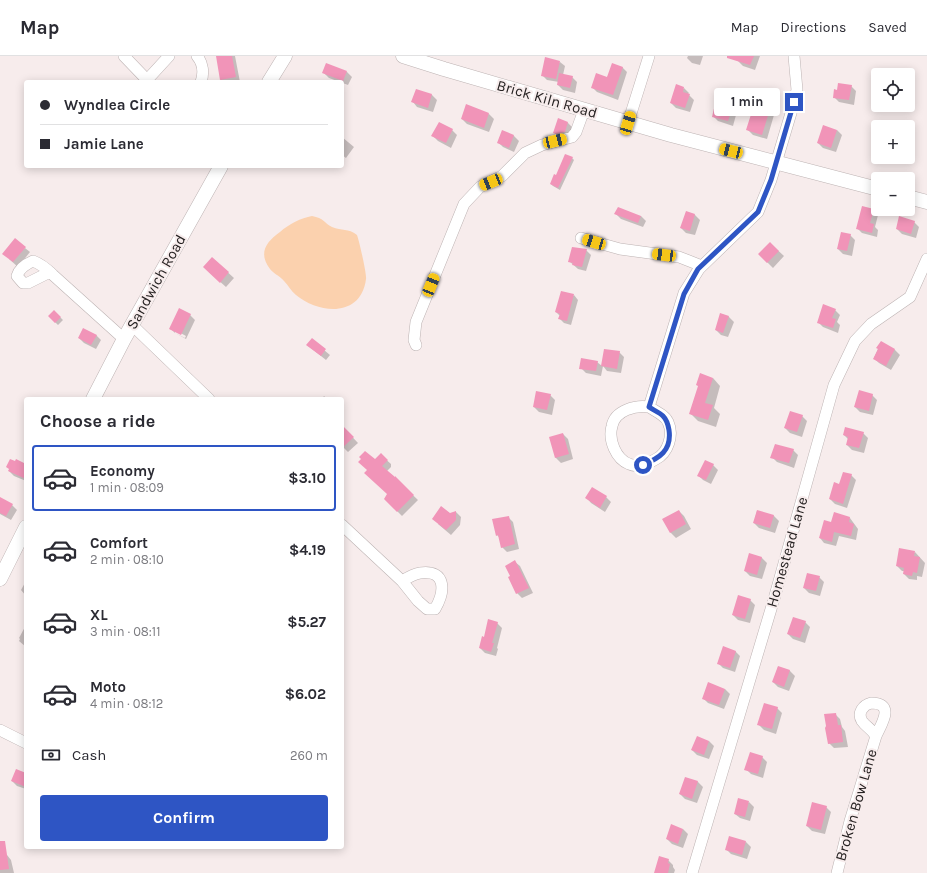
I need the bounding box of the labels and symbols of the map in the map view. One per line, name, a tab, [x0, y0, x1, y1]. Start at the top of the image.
street label: Brick Kiln Road	[495, 76, 599, 122]
callout: 1 min	[714, 88, 780, 116]
route end	[785, 93, 803, 111]
car	[619, 110, 637, 136]
car	[542, 132, 568, 150]
car	[718, 142, 744, 160]
car	[478, 172, 504, 192]
street label: Sandwich Road	[123, 232, 189, 332]
car	[581, 233, 607, 251]
car	[651, 248, 677, 262]
car	[421, 272, 441, 298]
route start	[634, 456, 652, 474]
street label: Homestead Lane	[763, 495, 811, 609]
street label: Broken Bow Lane	[831, 747, 881, 863]

